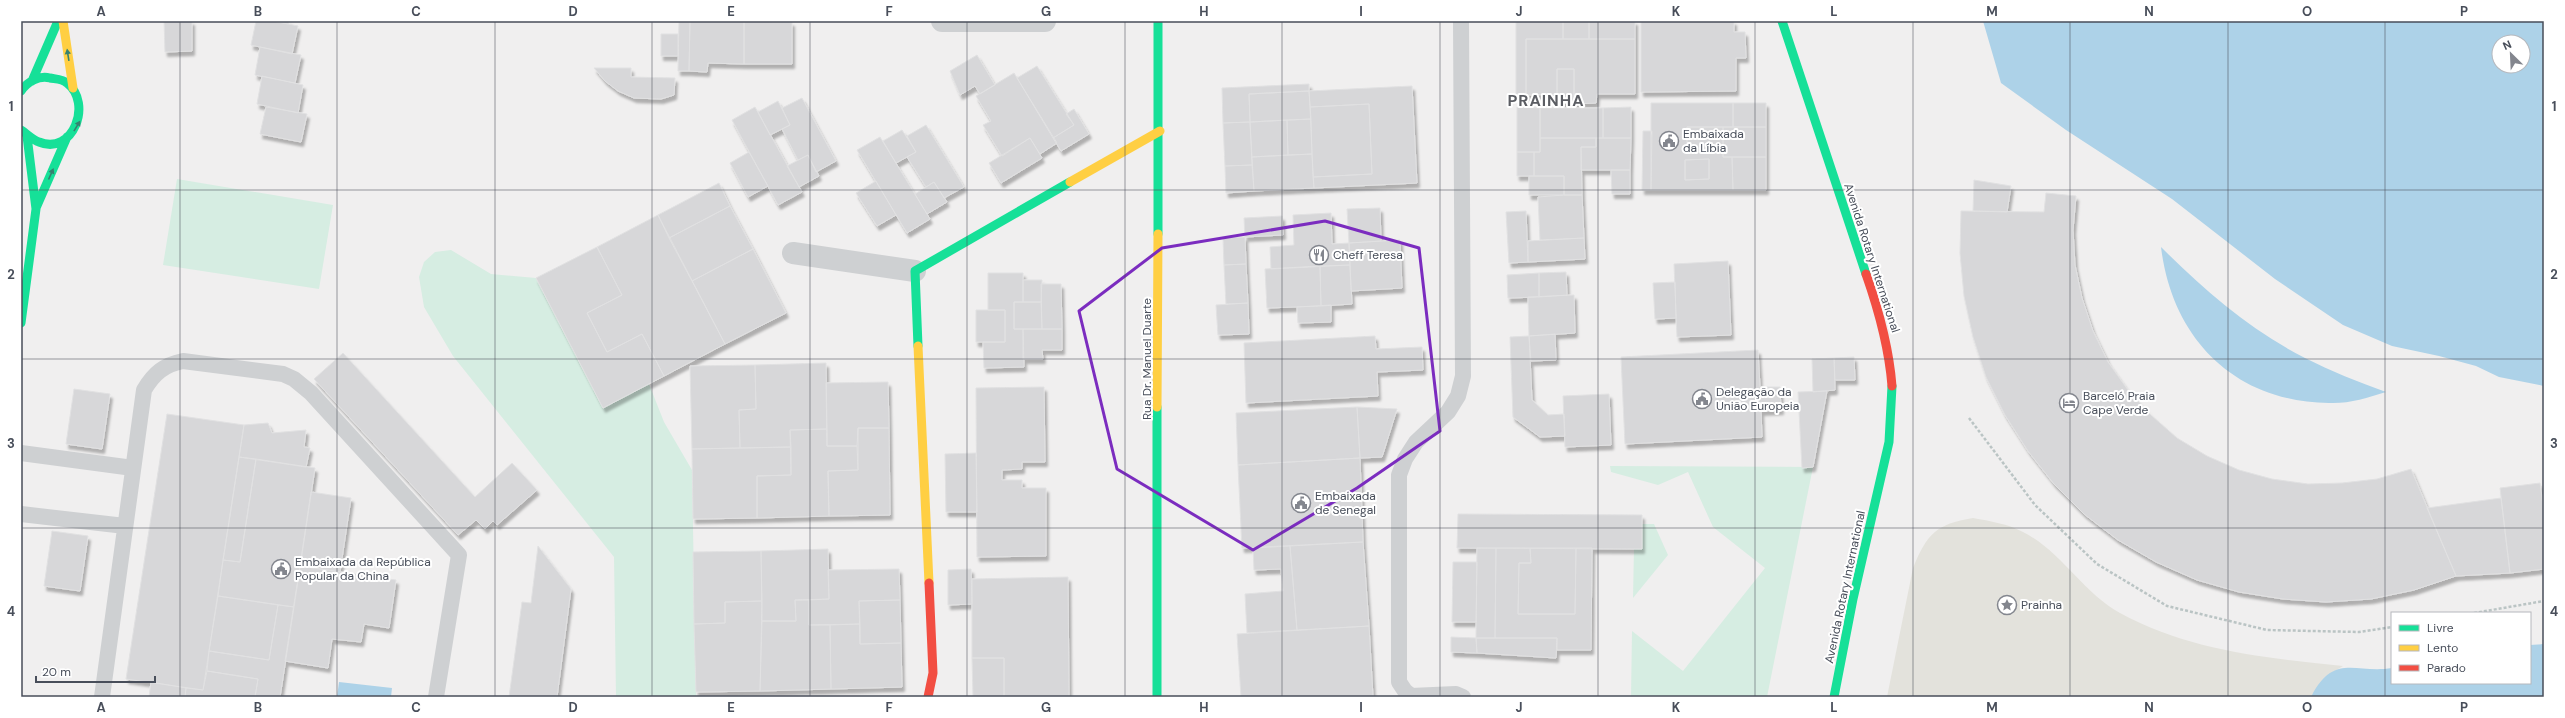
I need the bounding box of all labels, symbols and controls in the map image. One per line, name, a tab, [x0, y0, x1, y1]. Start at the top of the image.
text: A	[96, 3, 106, 20]
text: B	[254, 3, 262, 20]
text: C	[411, 3, 421, 20]
text: D	[568, 3, 578, 20]
text: E	[727, 3, 735, 20]
text: F	[885, 3, 893, 20]
text: G	[1041, 3, 1051, 20]
text: H	[1199, 3, 1209, 20]
text: I	[1359, 3, 1363, 20]
text: J	[1515, 3, 1523, 20]
text: K	[1672, 3, 1681, 20]
text: L	[1830, 3, 1838, 20]
text: M	[1986, 3, 1998, 20]
text: N	[2144, 3, 2154, 20]
text: O	[2302, 3, 2312, 20]
text: P	[2460, 3, 2468, 20]
north arrow	[2491, 34, 2531, 74]
text: N	[2500, 37, 2513, 53]
one-way arrow	[65, 49, 71, 61]
district label: PRAINHA	[1507, 90, 1585, 111]
text: 1	[9, 98, 13, 115]
text: 1	[2552, 98, 2556, 115]
one-way arrow	[73, 120, 80, 131]
place label: Embaixada da Líbia	[1683, 126, 1744, 156]
public building icon: Embaixada da Líbia	[1658, 130, 1680, 152]
one-way arrow	[49, 167, 55, 179]
street label: Avenida Rotary International	[1840, 181, 1904, 335]
restaurant icon: Cheff Teresa	[1308, 244, 1330, 266]
place label: Cheff Teresa	[1333, 247, 1403, 263]
text: 2	[7, 266, 15, 283]
text: 2	[2550, 266, 2558, 283]
street label: Rua Dr. Manuel Duarte	[1139, 298, 1155, 420]
place label: Delegação da União Europeia	[1716, 384, 1799, 414]
public building icon: Delegação da União Europeia	[1691, 388, 1713, 410]
place label: Barceló Praia Cape Verde	[2083, 388, 2155, 418]
hotel icon: Barceló Praia Cape Verde	[2058, 392, 2080, 414]
text: 3	[7, 435, 15, 452]
text: 3	[2550, 435, 2558, 452]
place label: Embaixada de Senegal	[1315, 488, 1376, 518]
public building icon: Embaixada de Senegal	[1290, 492, 1312, 514]
street label: Avenida Rotary International	[1821, 509, 1869, 665]
place label: Embaixada da República Popular da China	[295, 554, 431, 584]
public building icon: Embaixada da República Popular da China	[270, 558, 292, 580]
place icon: Prainha	[1996, 594, 2018, 616]
place label: Prainha	[2021, 597, 2062, 613]
text: 4	[7, 603, 15, 620]
text: 4	[2550, 603, 2558, 620]
legend	[2391, 612, 2531, 684]
text: Livre	[2427, 620, 2454, 636]
text: Lento	[2427, 640, 2458, 656]
scale bar	[36, 658, 155, 684]
text: Parado	[2427, 660, 2466, 676]
text: 20 m	[42, 664, 71, 680]
text: A	[96, 699, 106, 716]
text: B	[254, 699, 262, 716]
text: C	[411, 699, 421, 716]
text: D	[568, 699, 578, 716]
text: E	[727, 699, 735, 716]
text: F	[885, 699, 893, 716]
text: G	[1041, 699, 1051, 716]
text: H	[1199, 699, 1209, 716]
text: I	[1359, 699, 1363, 716]
text: J	[1515, 699, 1523, 716]
text: K	[1672, 699, 1681, 716]
text: L	[1830, 699, 1838, 716]
text: M	[1986, 699, 1998, 716]
text: N	[2144, 699, 2154, 716]
text: O	[2302, 699, 2312, 716]
text: P	[2460, 699, 2468, 716]

